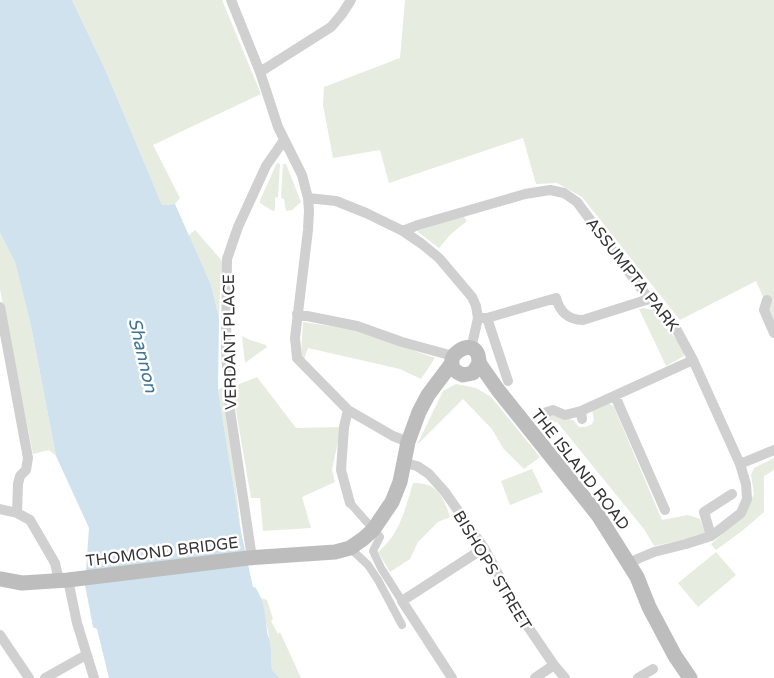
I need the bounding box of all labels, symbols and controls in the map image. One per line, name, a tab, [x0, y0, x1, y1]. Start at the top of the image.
street label: ASSUMPTA PARK	[582, 214, 683, 336]
street label: VERDANT PLACE	[219, 274, 241, 410]
water label: Shannon	[124, 316, 162, 395]
street label: THE ISLAND ROAD	[527, 405, 634, 534]
street label: BISHOPS STREET	[449, 507, 536, 634]
street label: THOMOND BRIDGE	[85, 533, 240, 571]

